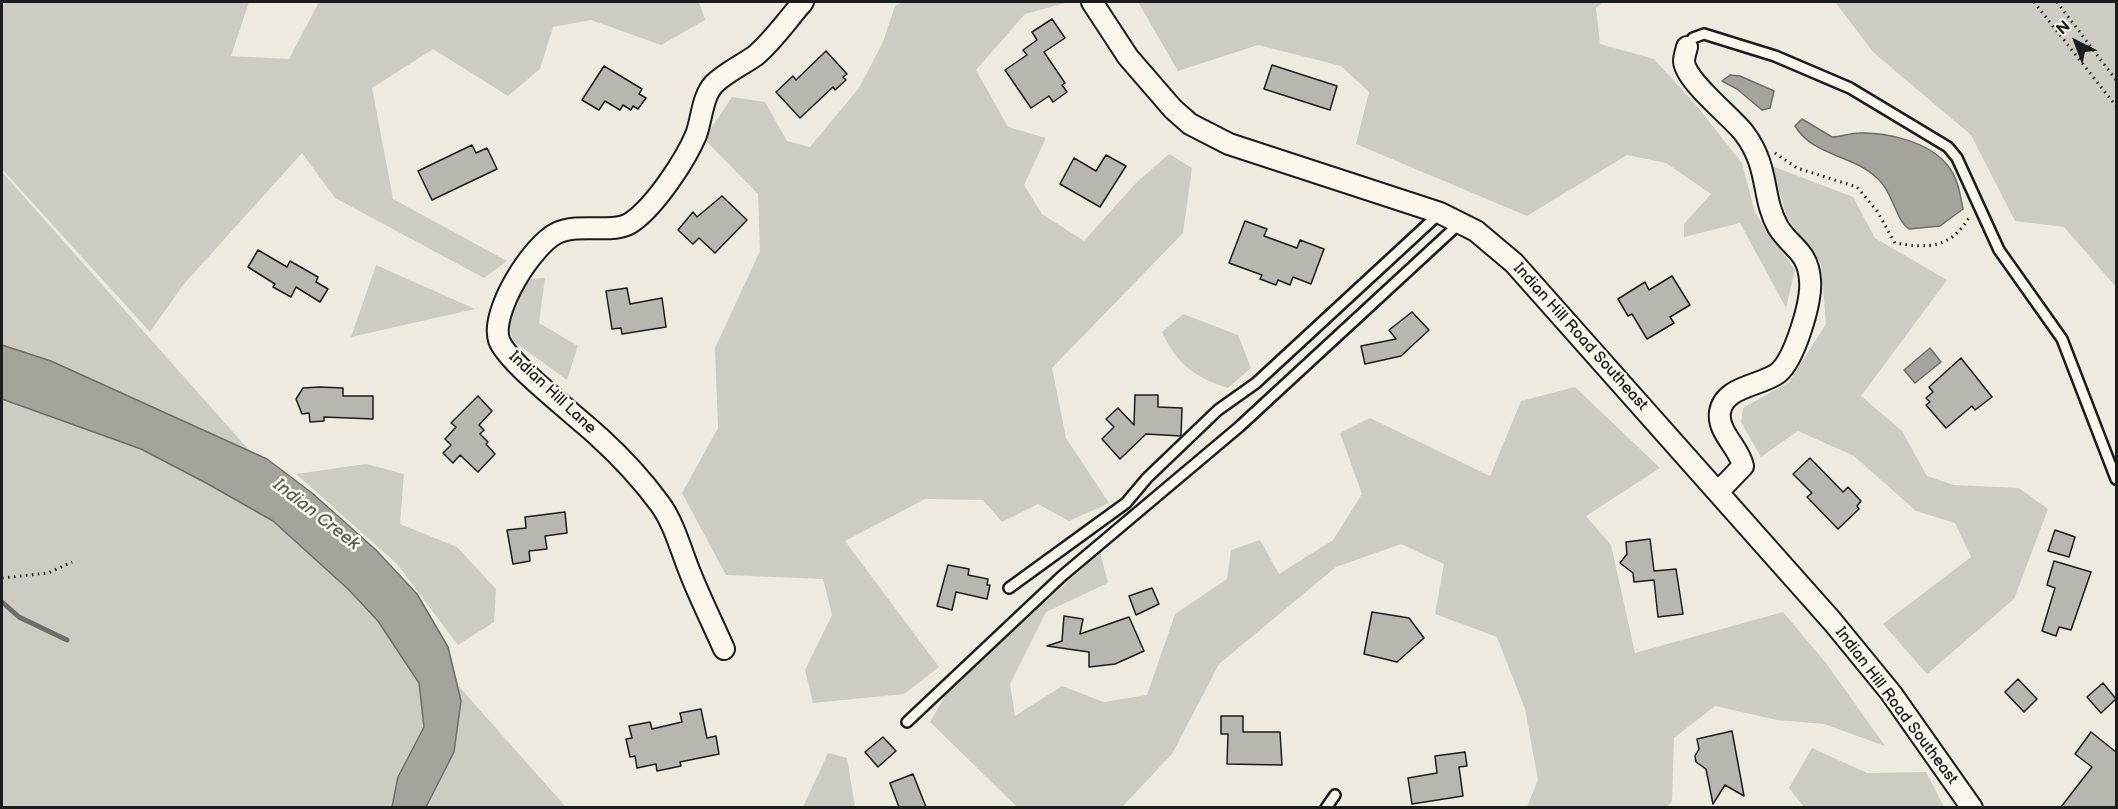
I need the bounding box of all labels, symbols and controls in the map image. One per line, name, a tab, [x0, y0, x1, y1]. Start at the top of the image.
north arrow	[2046, 12, 2106, 72]
text: N	[2053, 17, 2074, 39]
street label: Indian Hill Road Southeast	[1509, 259, 1651, 415]
street label: Indian Hill Lane	[504, 348, 600, 438]
water label: Indian Creek	[268, 475, 364, 555]
street label: Indian Hill Road Southeast	[1831, 624, 1961, 788]

